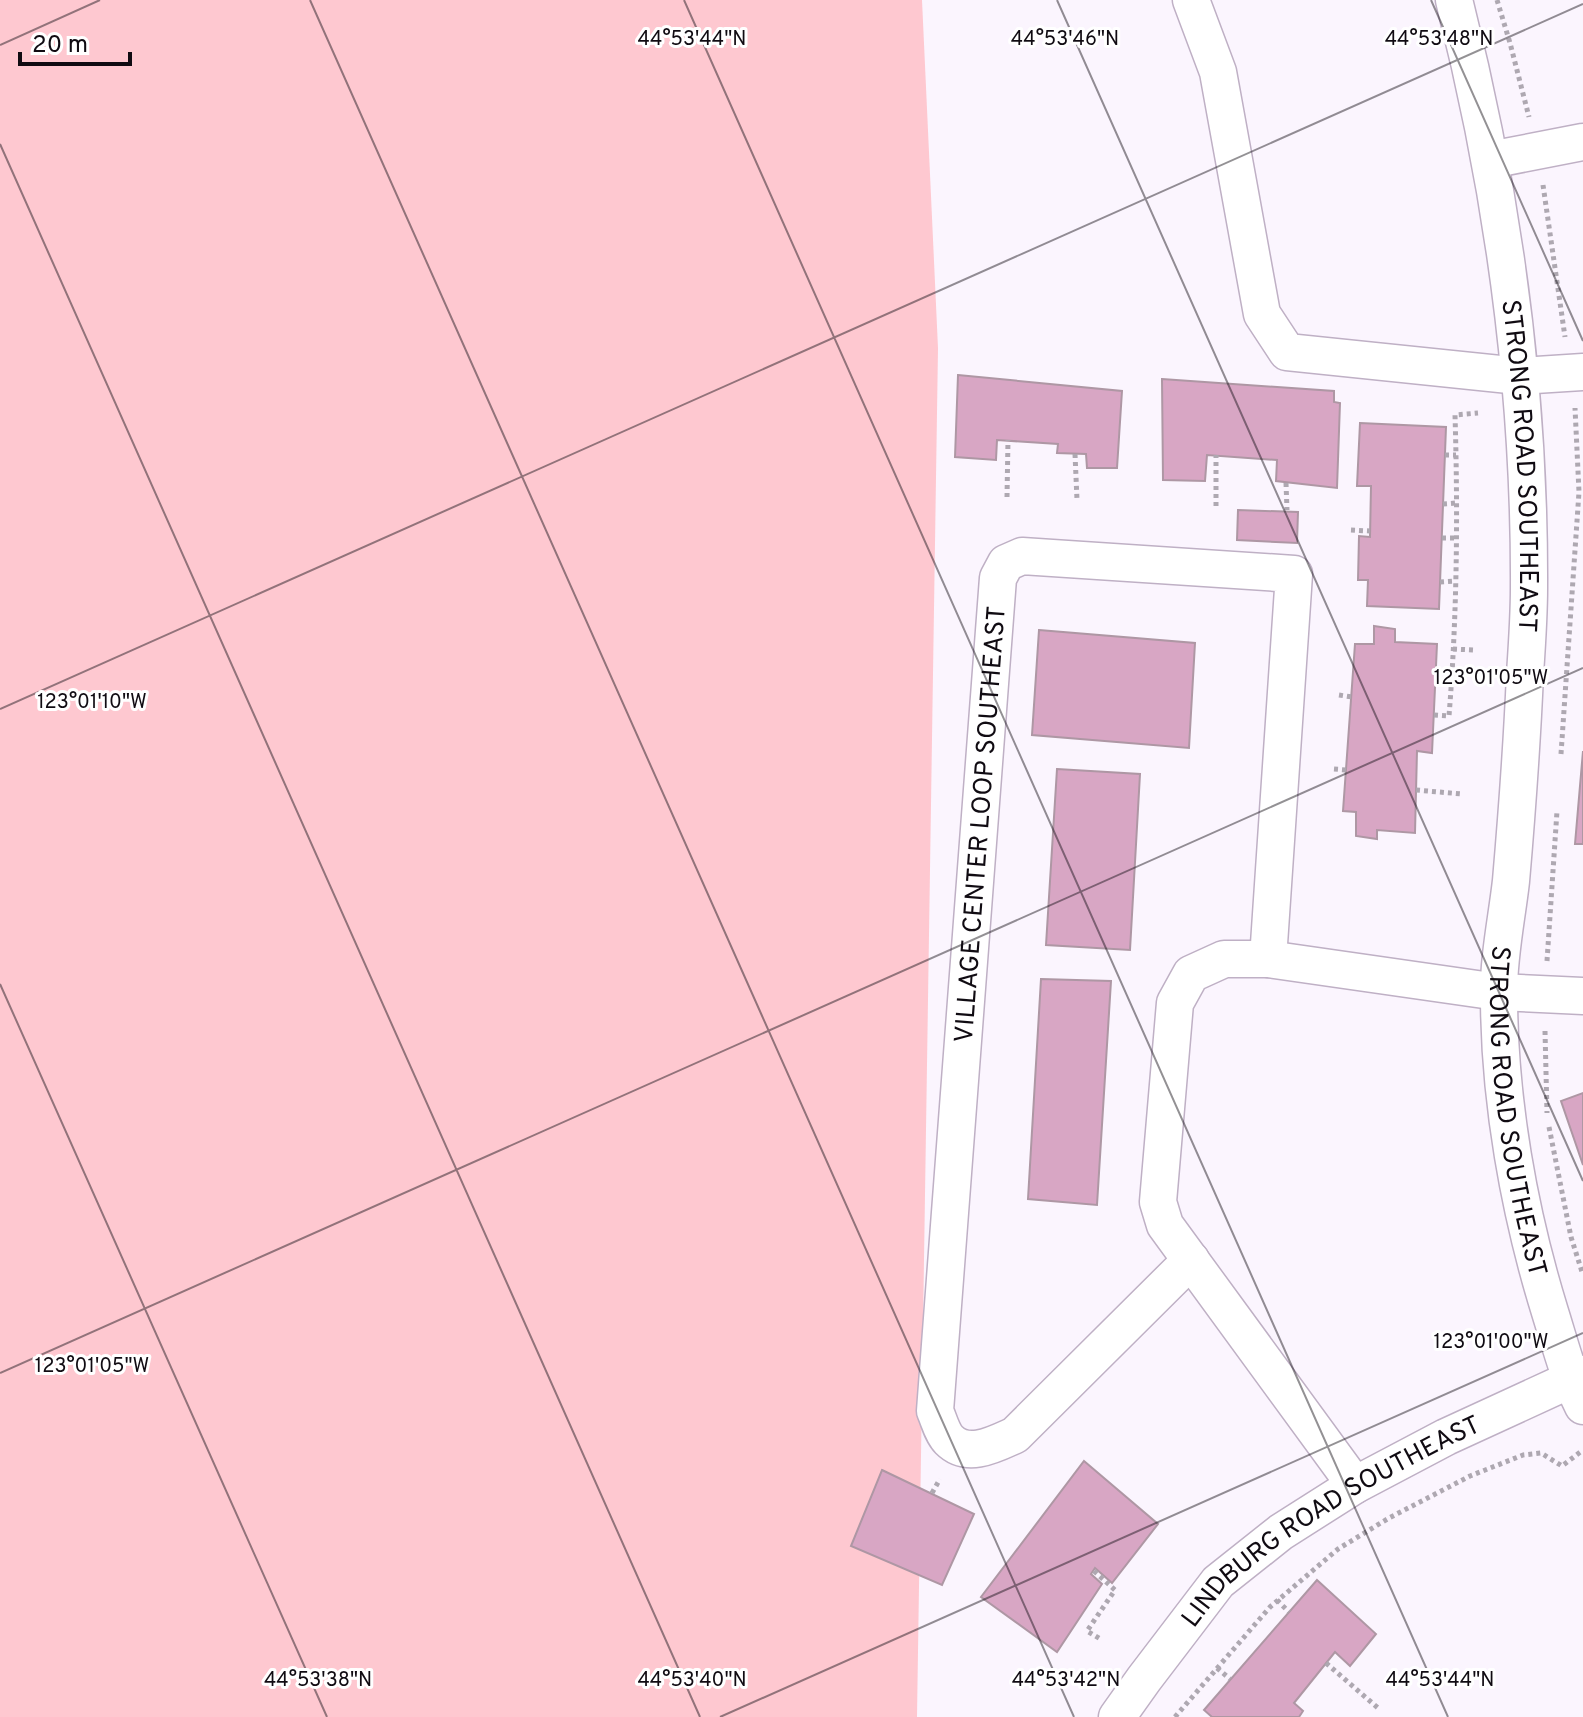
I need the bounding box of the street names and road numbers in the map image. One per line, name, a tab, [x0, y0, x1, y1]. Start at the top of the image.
street label: STRONG ROAD SOUTHEAST	[1492, 298, 1543, 633]
street label: VILLAGE CENTER LOOP SOUTHEAST	[949, 605, 1015, 1044]
street label: STRONG ROAD SOUTHEAST	[1480, 944, 1553, 1280]
street label: LINDBURG ROAD SOUTHEAST	[1175, 1409, 1486, 1635]

